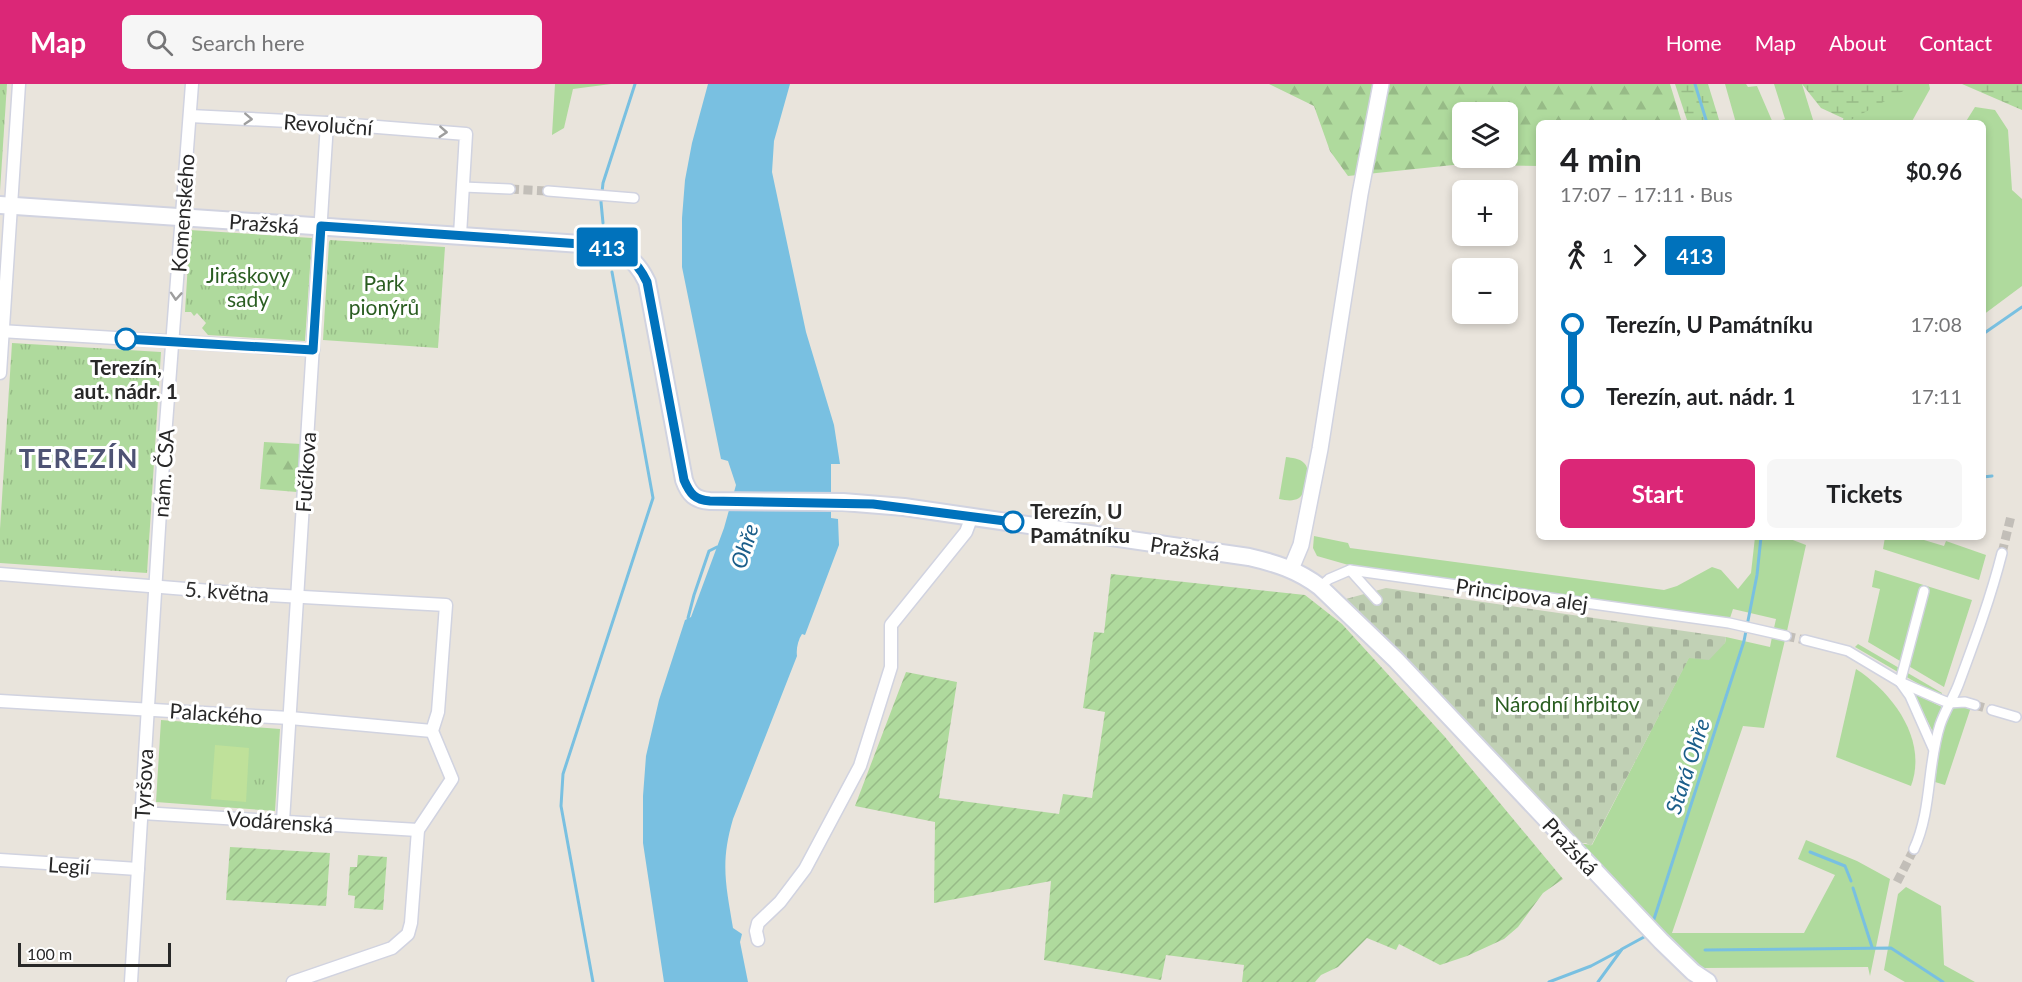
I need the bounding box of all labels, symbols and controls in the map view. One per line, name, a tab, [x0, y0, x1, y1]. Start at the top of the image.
search box	[122, 15, 542, 69]
text: Map	[30, 25, 86, 59]
icon: search	[143, 26, 176, 59]
text: Search here	[191, 29, 305, 56]
text: Home	[1666, 30, 1722, 55]
text: Map	[1755, 30, 1796, 55]
text: About	[1829, 30, 1886, 55]
text: Contact	[1919, 30, 1992, 55]
map controls	[1452, 102, 1518, 324]
button: layers	[1452, 102, 1518, 168]
street label: Revoluční	[283, 108, 374, 140]
one-way arrow	[244, 112, 253, 125]
one-way arrow	[438, 125, 447, 138]
text: 4 min	[1560, 139, 1642, 179]
street label: Komenského	[165, 153, 199, 273]
text: $0.96	[1906, 158, 1962, 185]
button: +	[1452, 180, 1518, 246]
text: 17:07 – 17:11 · Bus	[1560, 182, 1733, 206]
street label: Pražská	[228, 208, 300, 238]
line badge: 413	[572, 228, 642, 266]
text: 413	[589, 235, 625, 260]
icon: walk	[1560, 239, 1593, 272]
icon: forward	[1623, 239, 1656, 272]
text: 1	[1602, 243, 1614, 267]
text: 413	[1677, 243, 1713, 268]
button: −	[1452, 258, 1518, 324]
park label: Jiráskovy sady	[206, 262, 290, 311]
park label: Park pionýrů	[349, 270, 419, 319]
one-way arrow	[170, 292, 183, 301]
text: Terezín, U Památníku	[1606, 311, 1813, 338]
text: 17:08	[1911, 312, 1962, 336]
marker: Terezín, aut. nádr. 1	[115, 328, 137, 350]
place label: Terezín, aut. nádr. 1	[74, 354, 178, 403]
text: Terezín, aut. nádr. 1	[1606, 383, 1796, 410]
text: 17:11	[1911, 384, 1962, 408]
street label: nám. ČSA	[147, 427, 179, 518]
street label: Fučíkova	[290, 431, 320, 513]
district label: TEREZÍN	[19, 441, 139, 474]
button: Start	[1560, 459, 1755, 528]
button: Tickets	[1767, 459, 1962, 528]
place label: Terezín, U Památníku	[1030, 498, 1130, 547]
marker: Terezín, U Památníku	[1002, 511, 1024, 533]
water label: Ohře	[724, 520, 764, 572]
street label: Pražská	[1149, 531, 1221, 565]
street label: Principova alej	[1454, 572, 1590, 616]
street label: 5. května	[184, 576, 270, 606]
park label: Národní hřbitov	[1494, 691, 1640, 716]
street label: Palackého	[169, 697, 263, 729]
water label: Stará Ohře	[1659, 715, 1715, 817]
street label: Tyršova	[129, 748, 157, 820]
street label: Vodárenská	[226, 805, 334, 837]
street label: Pražská	[1538, 812, 1604, 880]
street label: Legií	[47, 851, 92, 879]
scale bar	[18, 940, 171, 968]
text: 100 m	[27, 944, 72, 963]

